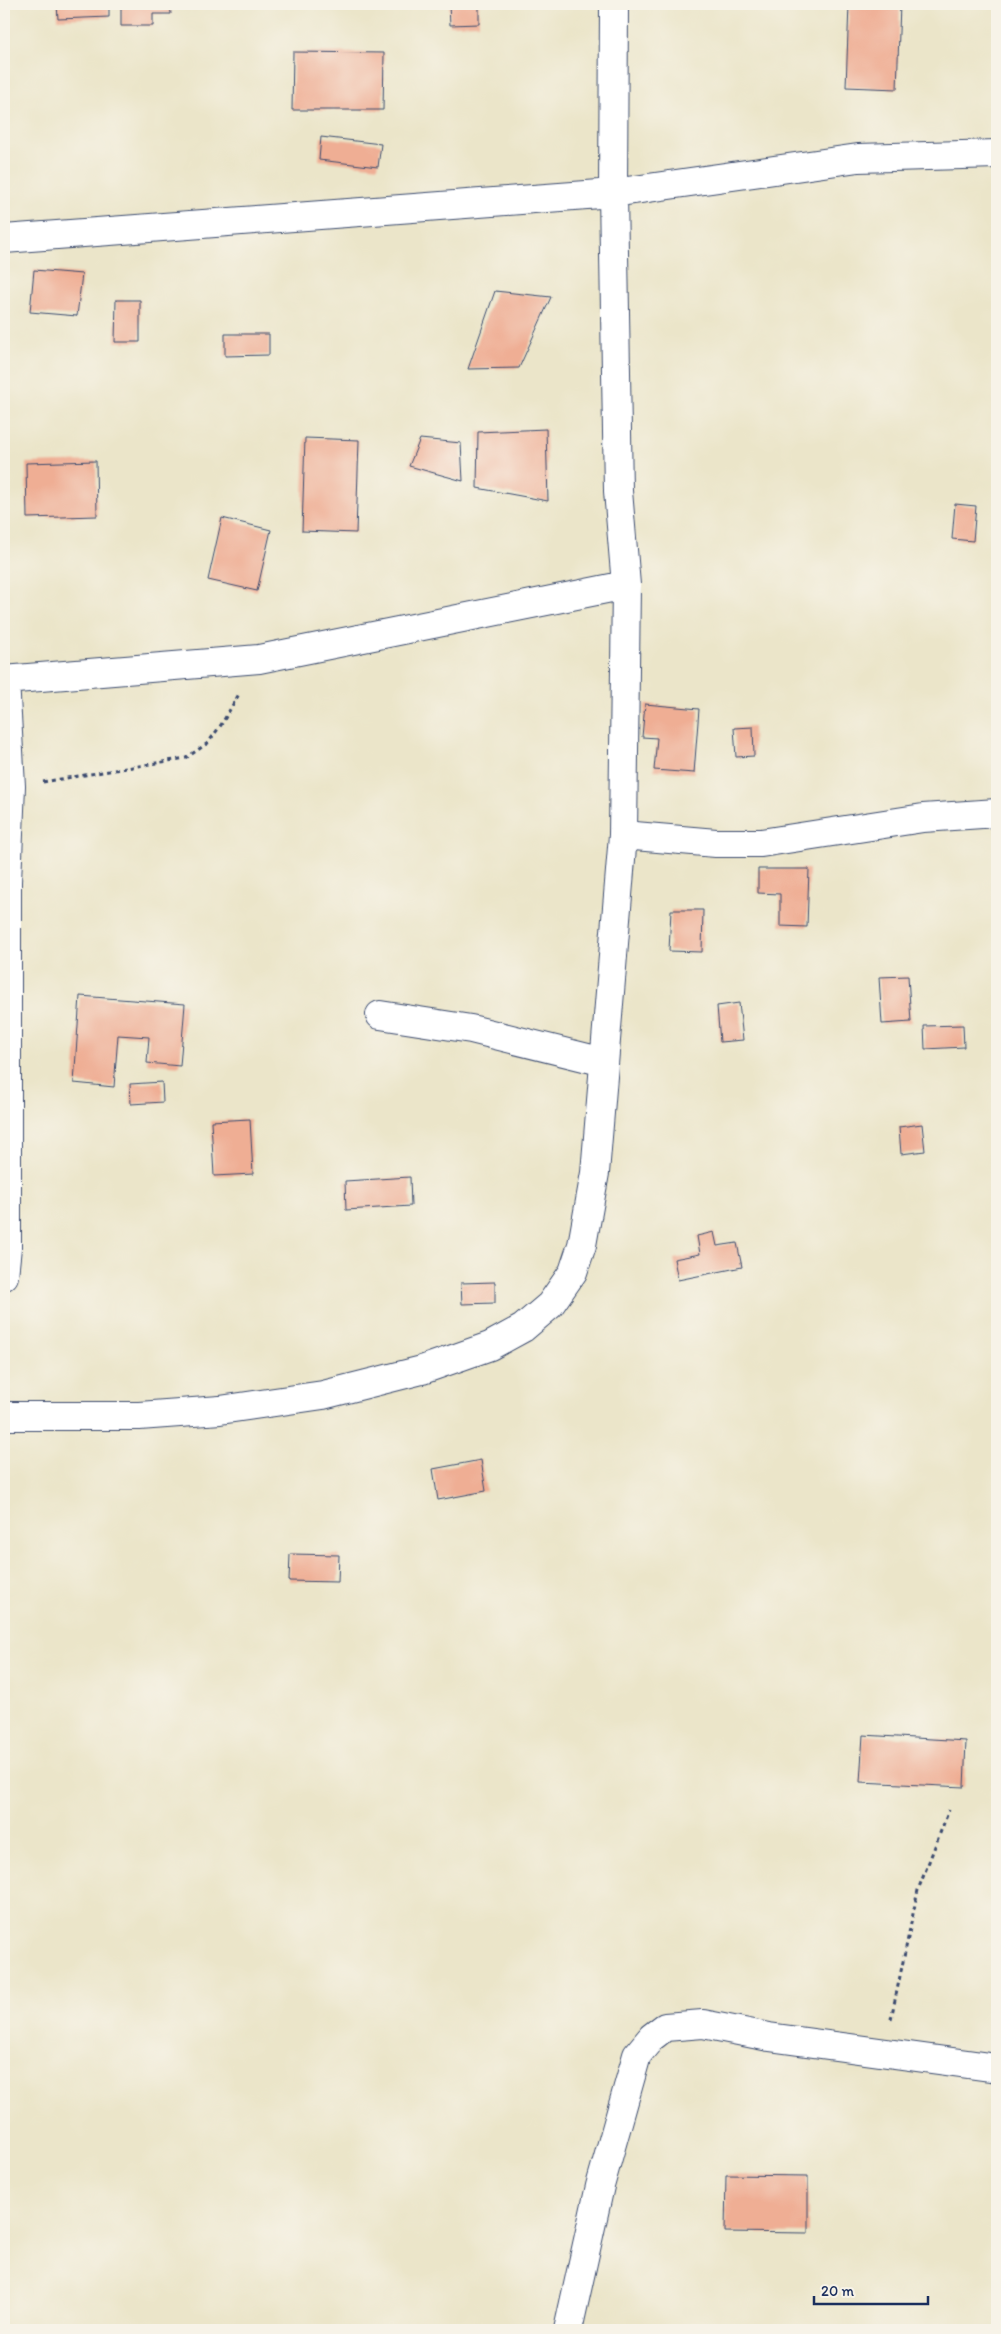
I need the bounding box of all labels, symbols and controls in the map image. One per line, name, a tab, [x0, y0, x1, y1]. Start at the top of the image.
scale bar	[814, 2274, 927, 2306]
text: 20 m	[821, 2282, 855, 2300]

